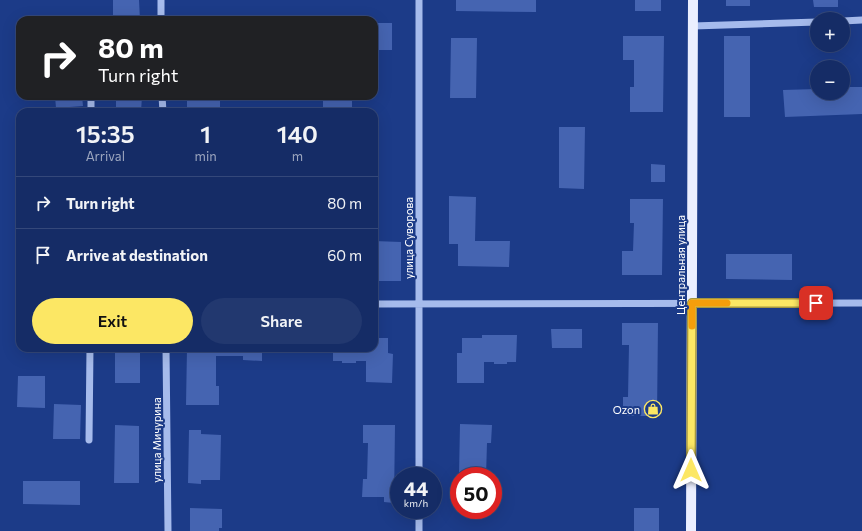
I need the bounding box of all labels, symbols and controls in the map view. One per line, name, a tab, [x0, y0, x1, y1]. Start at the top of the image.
map controls	[810, 12, 850, 100]
button: +	[810, 12, 850, 52]
text: 80 m	[98, 30, 164, 64]
icon: right	[32, 32, 84, 84]
button: −	[810, 60, 850, 100]
text: Turn right	[98, 64, 178, 86]
text: 15:35	[76, 119, 135, 148]
text: 1	[200, 119, 211, 148]
text: 140	[277, 119, 318, 148]
text: Arrival	[86, 148, 125, 164]
text: min	[195, 148, 217, 164]
text: m	[292, 148, 303, 164]
icon: right	[32, 192, 54, 214]
text: Turn right	[66, 194, 135, 212]
text: 80 m	[327, 194, 362, 212]
street label: улица Суворова	[402, 197, 415, 279]
street label: Центральная улица	[674, 215, 687, 315]
icon: arrive	[32, 244, 54, 266]
text: Arrive at destination	[66, 246, 208, 264]
text: 60 m	[327, 246, 362, 264]
pin	[799, 286, 833, 320]
icon: arrive	[805, 292, 827, 314]
button: Exit	[32, 298, 193, 344]
button: Share	[201, 298, 362, 344]
street label: улица Мичурина	[150, 397, 163, 483]
shop icon: Ozon	[643, 399, 663, 419]
place label: Ozon	[613, 403, 640, 416]
position arrow	[670, 449, 712, 491]
speed limit sign: 50	[450, 467, 502, 519]
text: 44	[404, 476, 428, 500]
text: km/h	[404, 497, 428, 509]

